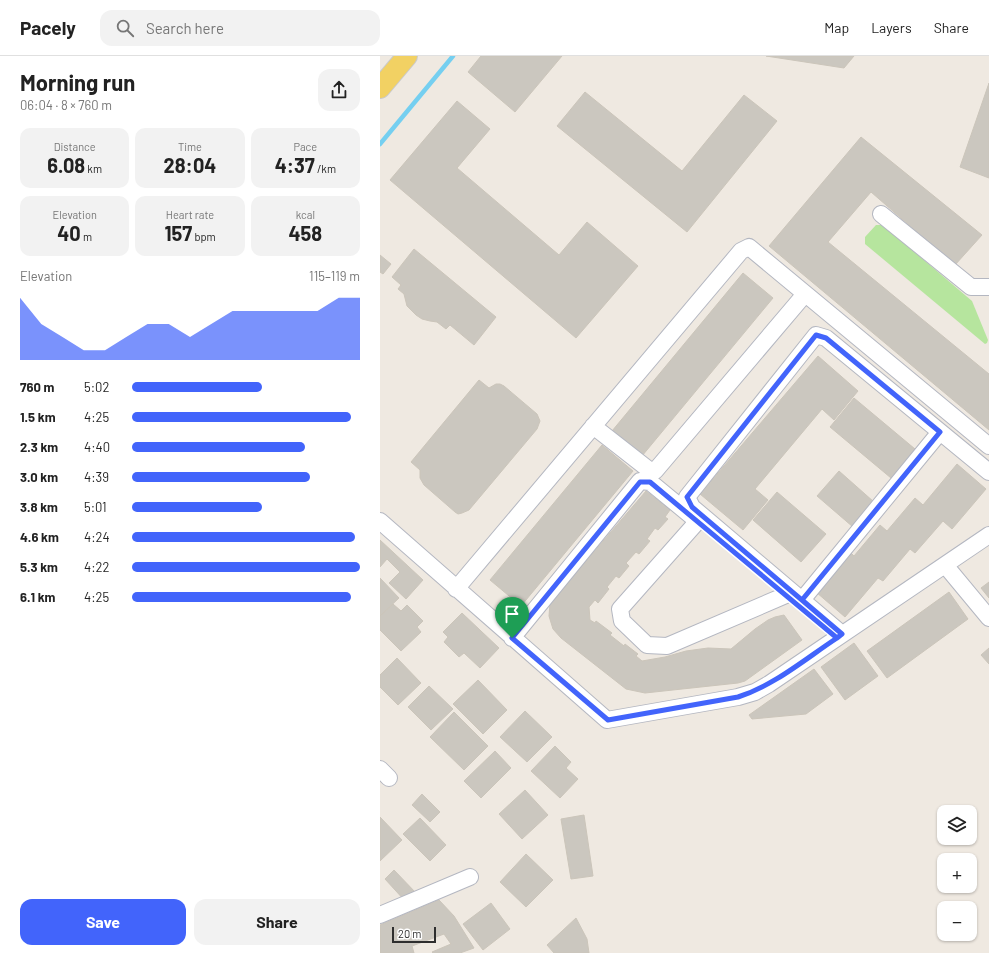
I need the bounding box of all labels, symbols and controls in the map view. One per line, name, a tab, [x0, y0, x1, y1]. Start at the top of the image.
search box	[100, 10, 380, 46]
text: Pacely	[20, 16, 76, 39]
icon: search	[114, 17, 136, 39]
text: Search here	[146, 19, 224, 37]
text: Map	[824, 19, 849, 36]
text: Layers	[871, 19, 912, 36]
text: Share	[934, 19, 969, 36]
text: Morning run	[20, 69, 135, 95]
button: share	[318, 69, 360, 111]
text: 06:04 · 8 × 760 m	[20, 97, 112, 113]
text: Distance	[54, 140, 96, 153]
text: Time	[178, 140, 202, 153]
text: Pace	[294, 140, 317, 153]
text: 6.08	[47, 153, 85, 177]
text: 28:04	[164, 153, 216, 177]
text: 4:37	[275, 153, 315, 177]
text: km	[85, 162, 102, 175]
text: /km	[315, 162, 336, 175]
text: Elevation	[53, 208, 97, 221]
text: Heart rate	[166, 208, 214, 221]
text: kcal	[296, 208, 315, 221]
text: 40	[57, 221, 81, 245]
text: 157	[164, 221, 192, 245]
text: 458	[288, 221, 322, 245]
text: m	[81, 230, 92, 243]
text: bpm	[192, 230, 216, 243]
text: Elevation	[20, 268, 72, 284]
text: 115–119 m	[309, 268, 360, 284]
text: 760 m	[20, 379, 54, 395]
text: 5:02	[84, 379, 109, 395]
text: 1.5 km	[20, 409, 56, 425]
text: 4:25	[84, 409, 109, 425]
text: 2.3 km	[20, 439, 58, 455]
text: 4:40	[84, 439, 110, 455]
text: 3.0 km	[20, 469, 58, 485]
text: 4:39	[84, 469, 109, 485]
text: 3.8 km	[20, 499, 58, 515]
text: 5:01	[84, 499, 107, 515]
text: 4.6 km	[20, 529, 59, 545]
text: 4:24	[84, 529, 110, 545]
text: 5.3 km	[20, 559, 58, 575]
text: 4:22	[84, 559, 110, 575]
text: 6.1 km	[20, 589, 55, 605]
text: 4:25	[84, 589, 109, 605]
pin	[495, 597, 529, 638]
icon: arrive	[501, 603, 523, 625]
map controls	[937, 805, 977, 941]
button: layers	[937, 805, 977, 845]
button: +	[937, 853, 977, 893]
button: Save	[20, 899, 186, 945]
button: Share	[194, 899, 360, 945]
button: −	[937, 901, 977, 941]
scale bar	[392, 925, 436, 944]
text: 20 m	[398, 927, 421, 940]

